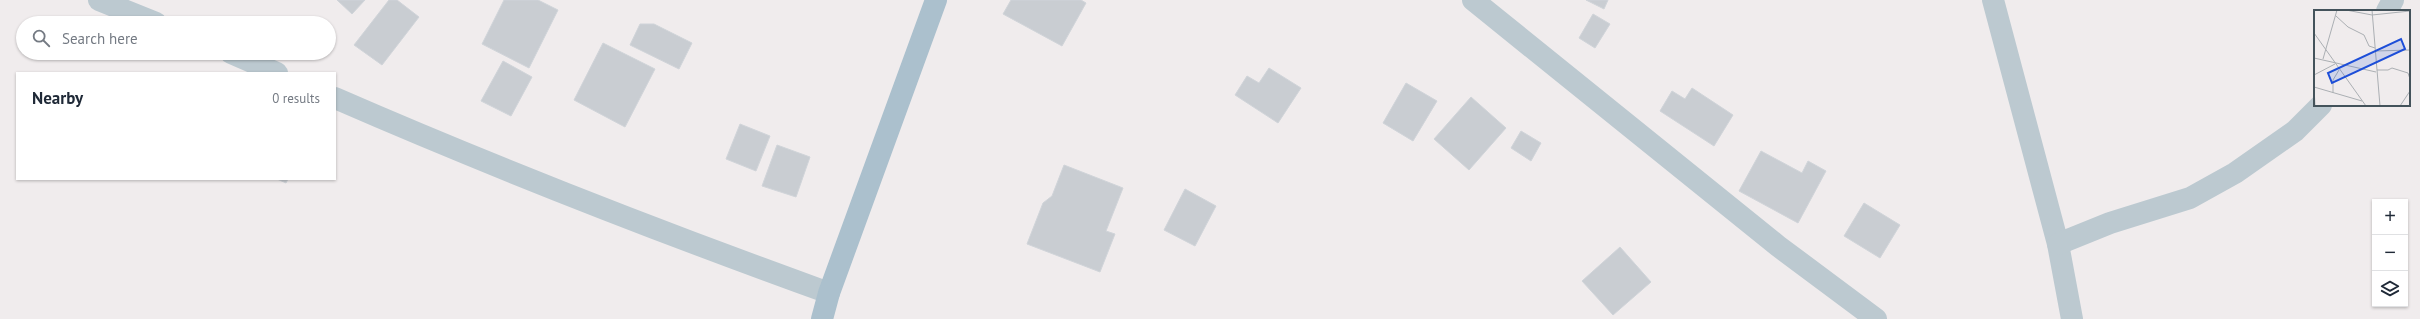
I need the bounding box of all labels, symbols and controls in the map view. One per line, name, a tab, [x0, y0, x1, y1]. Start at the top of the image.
inset map	[2314, 10, 2410, 106]
search box	[16, 16, 336, 60]
icon: search	[30, 27, 52, 49]
text: Search here	[62, 29, 138, 48]
text: Nearby	[32, 87, 83, 109]
text: 0 results	[272, 90, 320, 107]
map controls	[2372, 199, 2408, 307]
button: +	[2372, 199, 2408, 235]
button: −	[2372, 235, 2408, 271]
button: layers	[2372, 271, 2408, 307]

